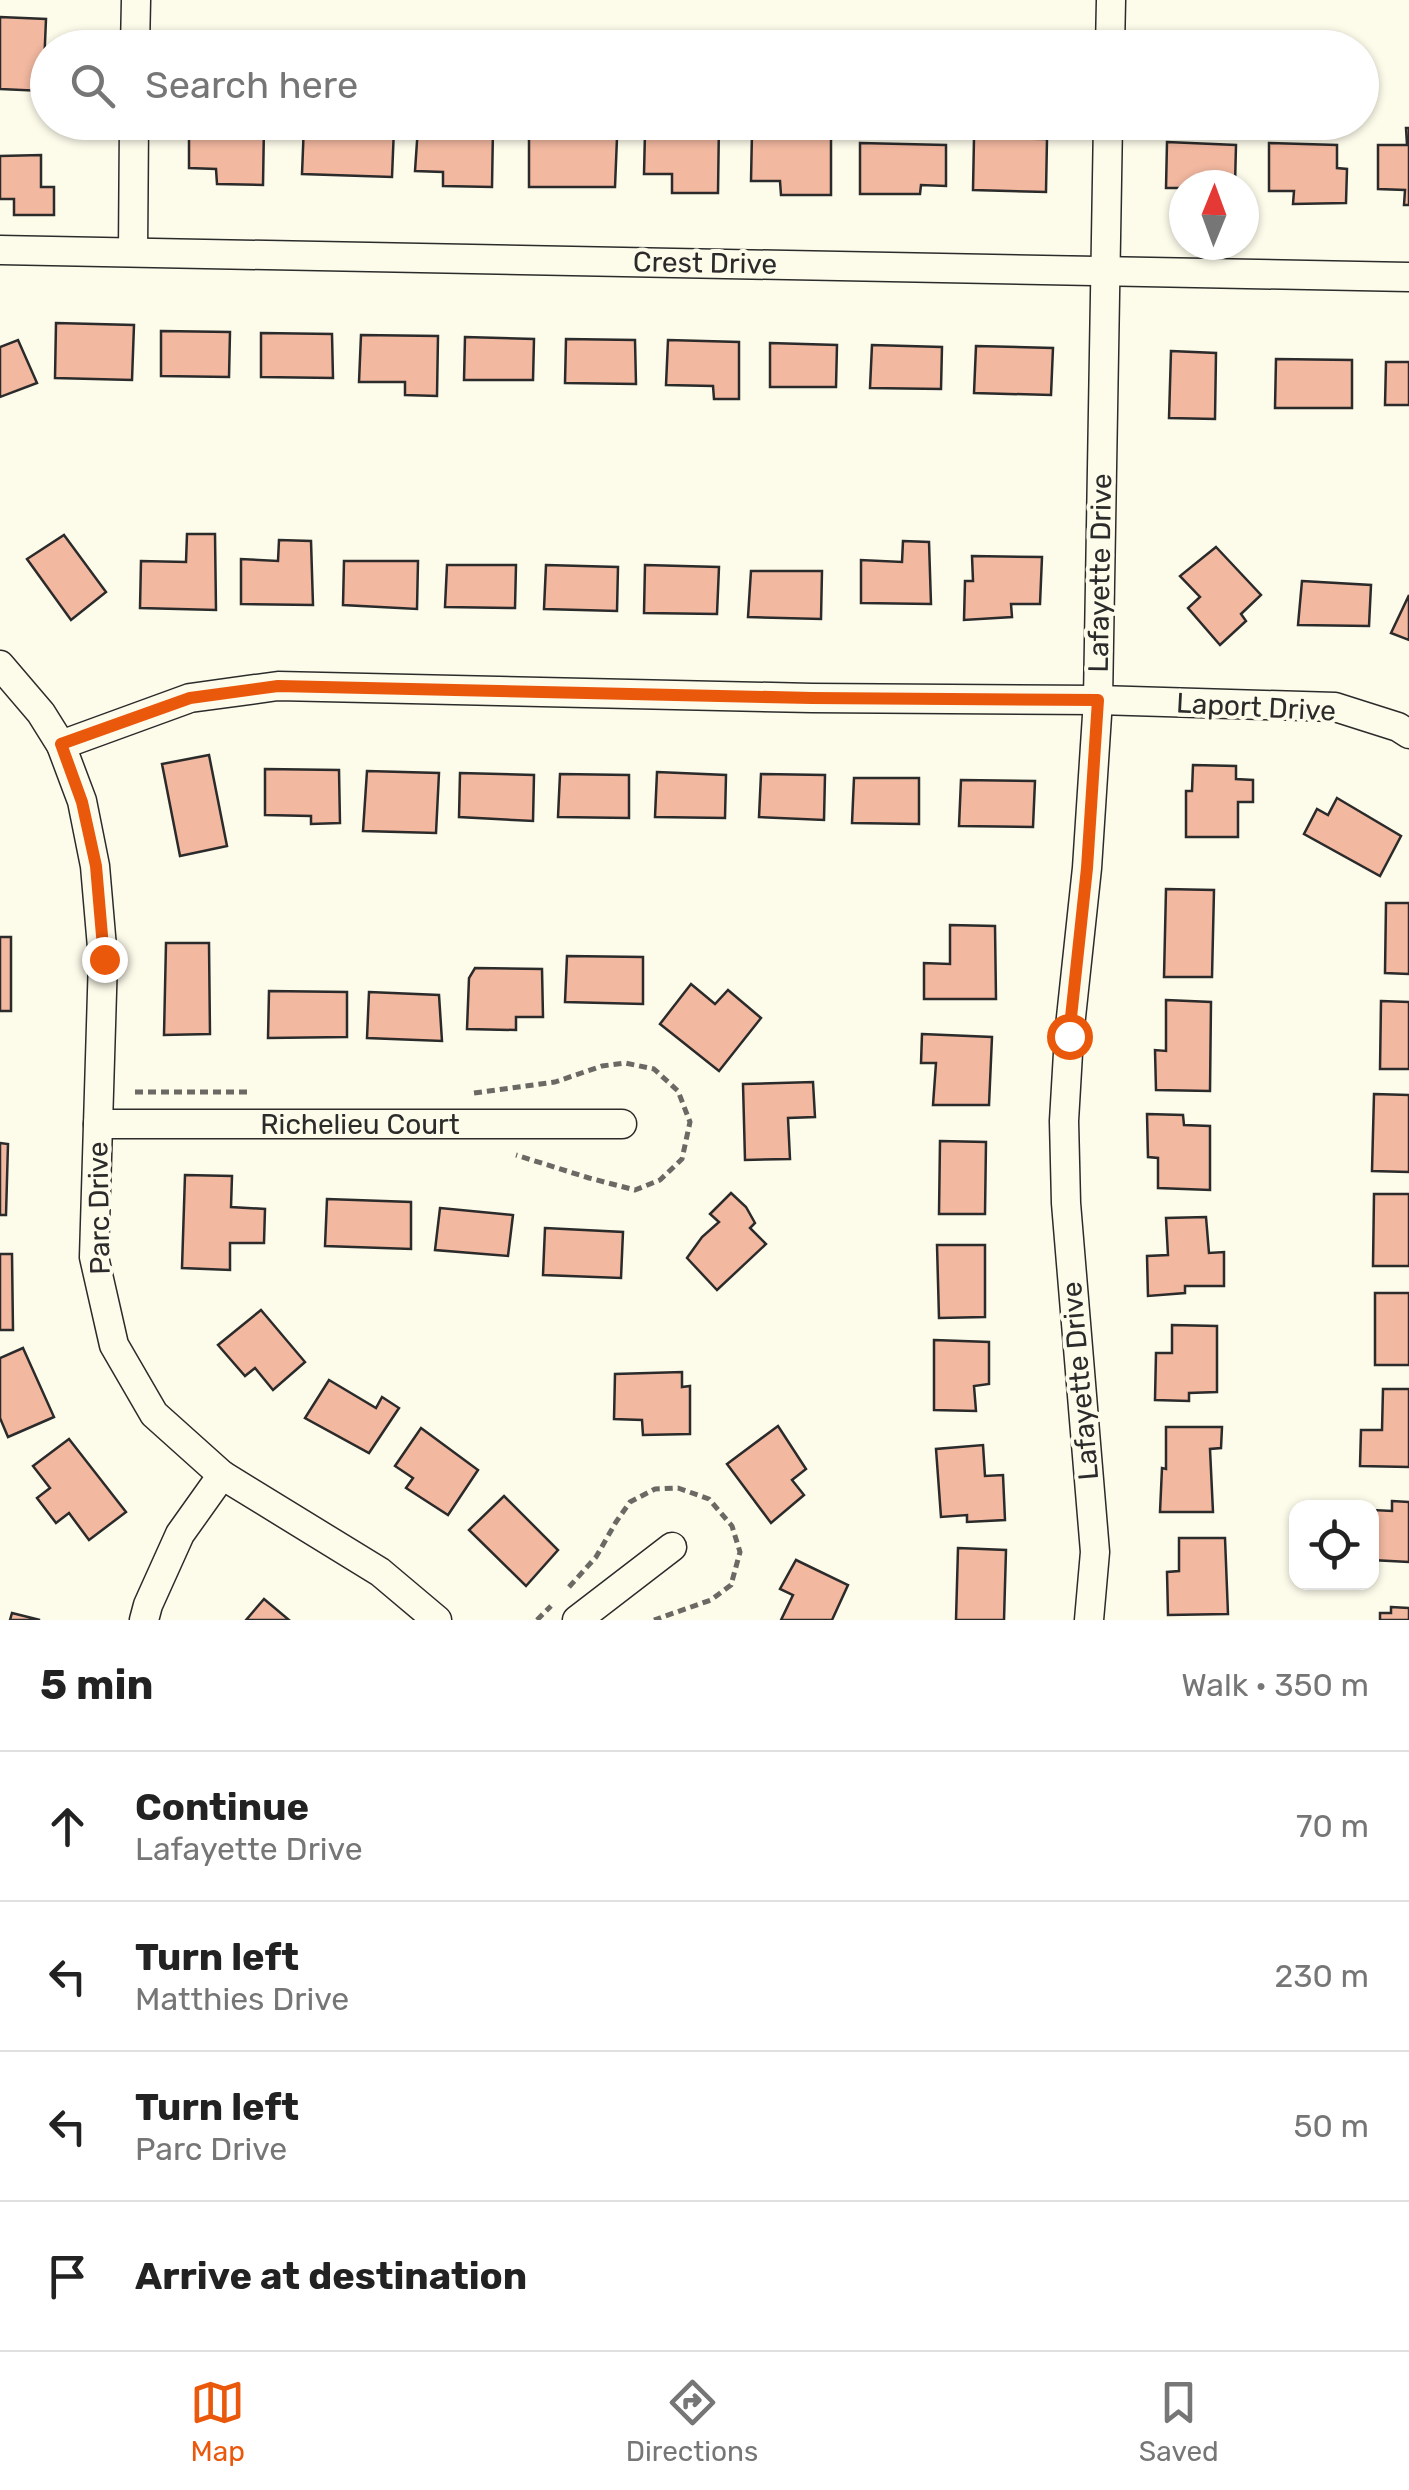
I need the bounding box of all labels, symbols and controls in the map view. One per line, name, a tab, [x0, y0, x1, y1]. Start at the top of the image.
search box	[30, 30, 1379, 140]
icon: search	[65, 58, 120, 113]
text: Search here	[145, 62, 358, 108]
north arrow	[1169, 170, 1259, 260]
street label: Crest Drive	[633, 245, 777, 281]
street label: Lafayette Drive	[1082, 473, 1118, 673]
street label: Laport Drive	[1175, 686, 1337, 728]
route end	[82, 937, 128, 983]
route start	[1047, 1014, 1093, 1060]
street label: Richelieu Court	[260, 1108, 460, 1141]
street label: Parc Drive	[81, 1141, 117, 1275]
street label: Lafayette Drive	[1055, 1280, 1105, 1482]
map controls	[1289, 1500, 1379, 1590]
button: locate	[1289, 1500, 1379, 1590]
text: 5 min	[40, 1660, 154, 1710]
text: Walk · 350 m	[1181, 1666, 1369, 1704]
text: Continue	[135, 1784, 309, 1830]
icon: ahead	[40, 1799, 95, 1854]
text: 70 m	[1296, 1807, 1369, 1845]
text: Lafayette Drive	[135, 1830, 363, 1868]
text: Turn left	[135, 1934, 299, 1980]
icon: left	[40, 1949, 95, 2004]
text: 230 m	[1274, 1957, 1369, 1995]
text: Matthies Drive	[135, 1980, 349, 2018]
text: Turn left	[135, 2084, 299, 2130]
icon: left	[40, 2099, 95, 2154]
text: 50 m	[1293, 2107, 1369, 2145]
text: Parc Drive	[135, 2130, 287, 2168]
icon: arrive	[40, 2249, 95, 2304]
text: Arrive at destination	[135, 2253, 527, 2299]
tab: Map	[190, 2375, 245, 2468]
tab: Directions	[626, 2375, 758, 2468]
tab: Saved	[1139, 2375, 1219, 2468]

